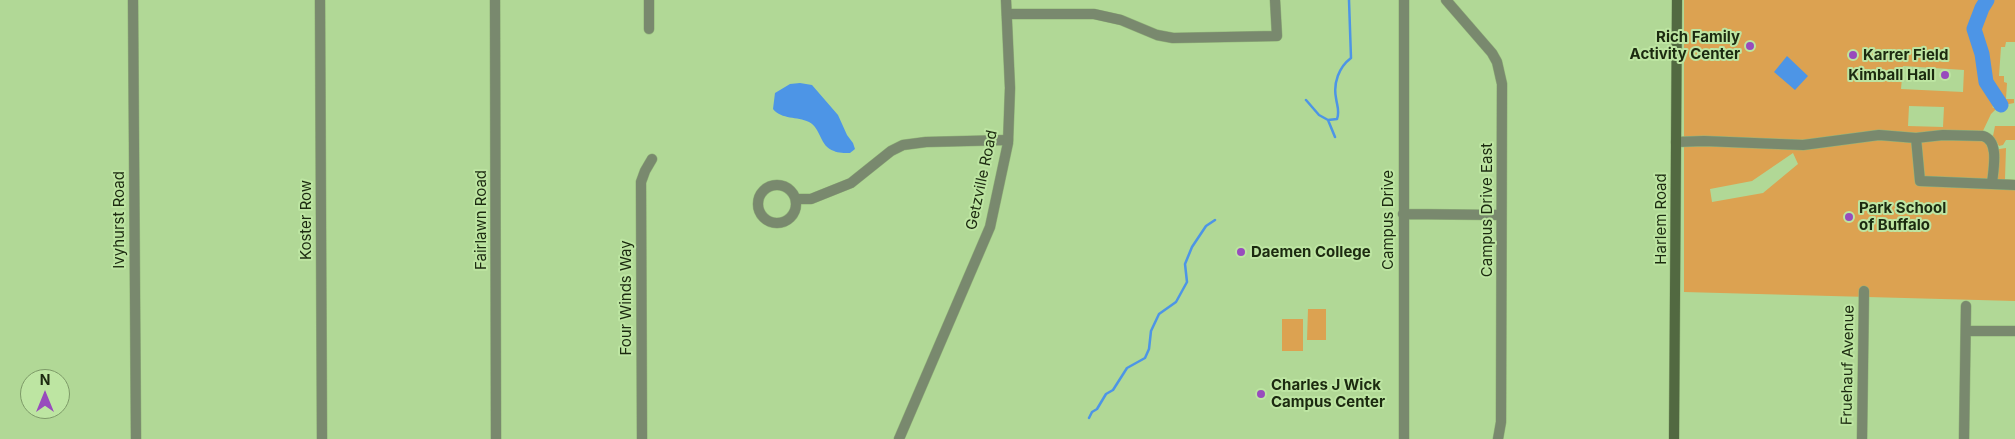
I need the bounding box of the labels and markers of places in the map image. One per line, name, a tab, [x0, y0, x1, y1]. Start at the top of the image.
place label: Rich Family Activity Center	[1630, 28, 1740, 63]
marker: Rich Family Activity Center	[1744, 40, 1756, 52]
place label: Karrer Field	[1863, 46, 1948, 64]
marker: Karrer Field	[1847, 49, 1859, 61]
place label: Kimball Hall	[1848, 66, 1935, 84]
marker: Kimball Hall	[1939, 69, 1951, 81]
place label: Park School of Buffalo	[1859, 199, 1946, 234]
marker: Park School of Buffalo	[1843, 211, 1855, 223]
place label: Daemen College	[1251, 243, 1371, 261]
marker: Daemen College	[1235, 246, 1247, 258]
place label: Charles J Wick Campus Center	[1271, 376, 1385, 411]
marker: Charles J Wick Campus Center	[1255, 388, 1267, 400]

